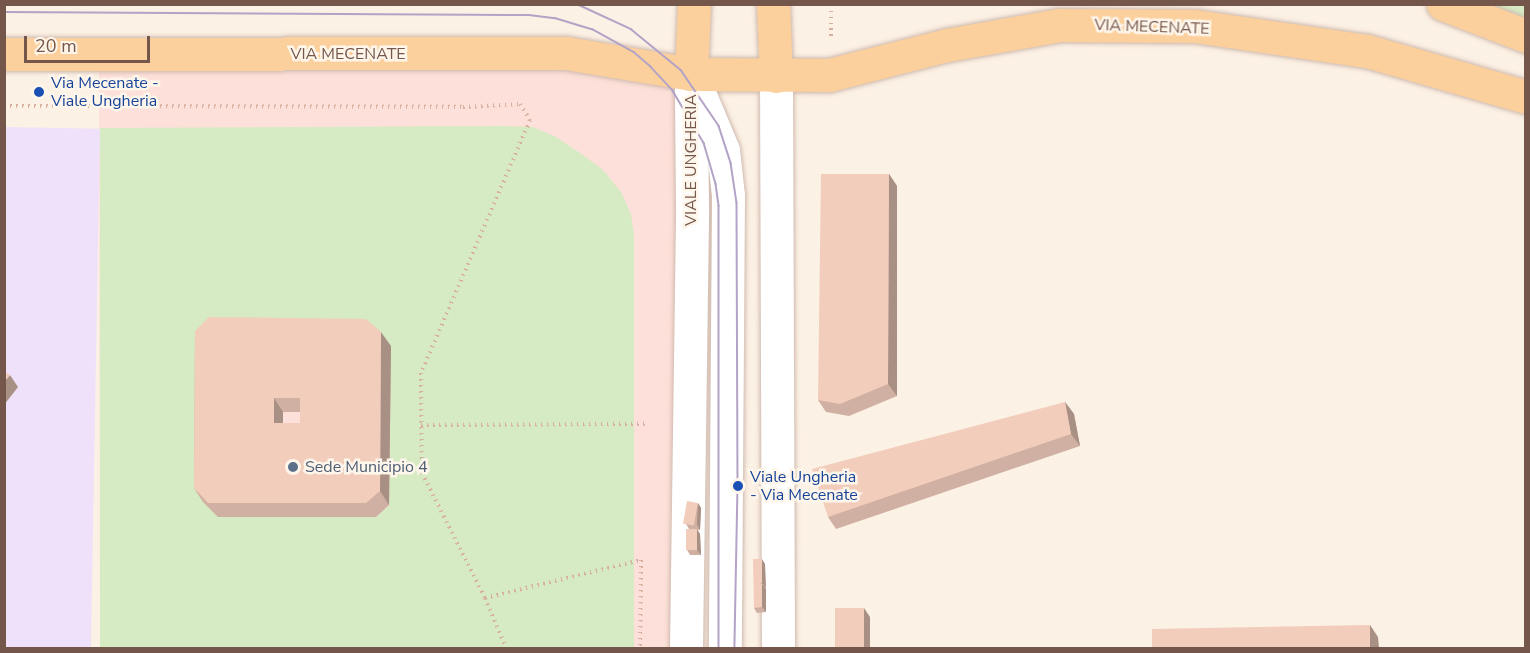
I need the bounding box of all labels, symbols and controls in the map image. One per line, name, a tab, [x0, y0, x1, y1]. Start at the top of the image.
street label: VIA MECENATE	[1094, 15, 1210, 39]
scale bar	[27, 24, 153, 62]
text: 20 m	[35, 34, 77, 58]
street label: VIA MECENATE	[290, 44, 406, 64]
place label: Via Mecenate - Viale Ungheria	[51, 73, 159, 111]
marker: Via Mecenate - Viale Ungheria	[32, 85, 46, 99]
street label: VIALE UNGHERIA	[681, 94, 701, 226]
place label: Sede Municipio 4	[305, 457, 428, 477]
marker: Sede Municipio 4	[286, 460, 300, 474]
place label: Viale Ungheria - Via Mecenate	[750, 467, 858, 505]
marker: Viale Ungheria - Via Mecenate	[731, 479, 745, 493]

